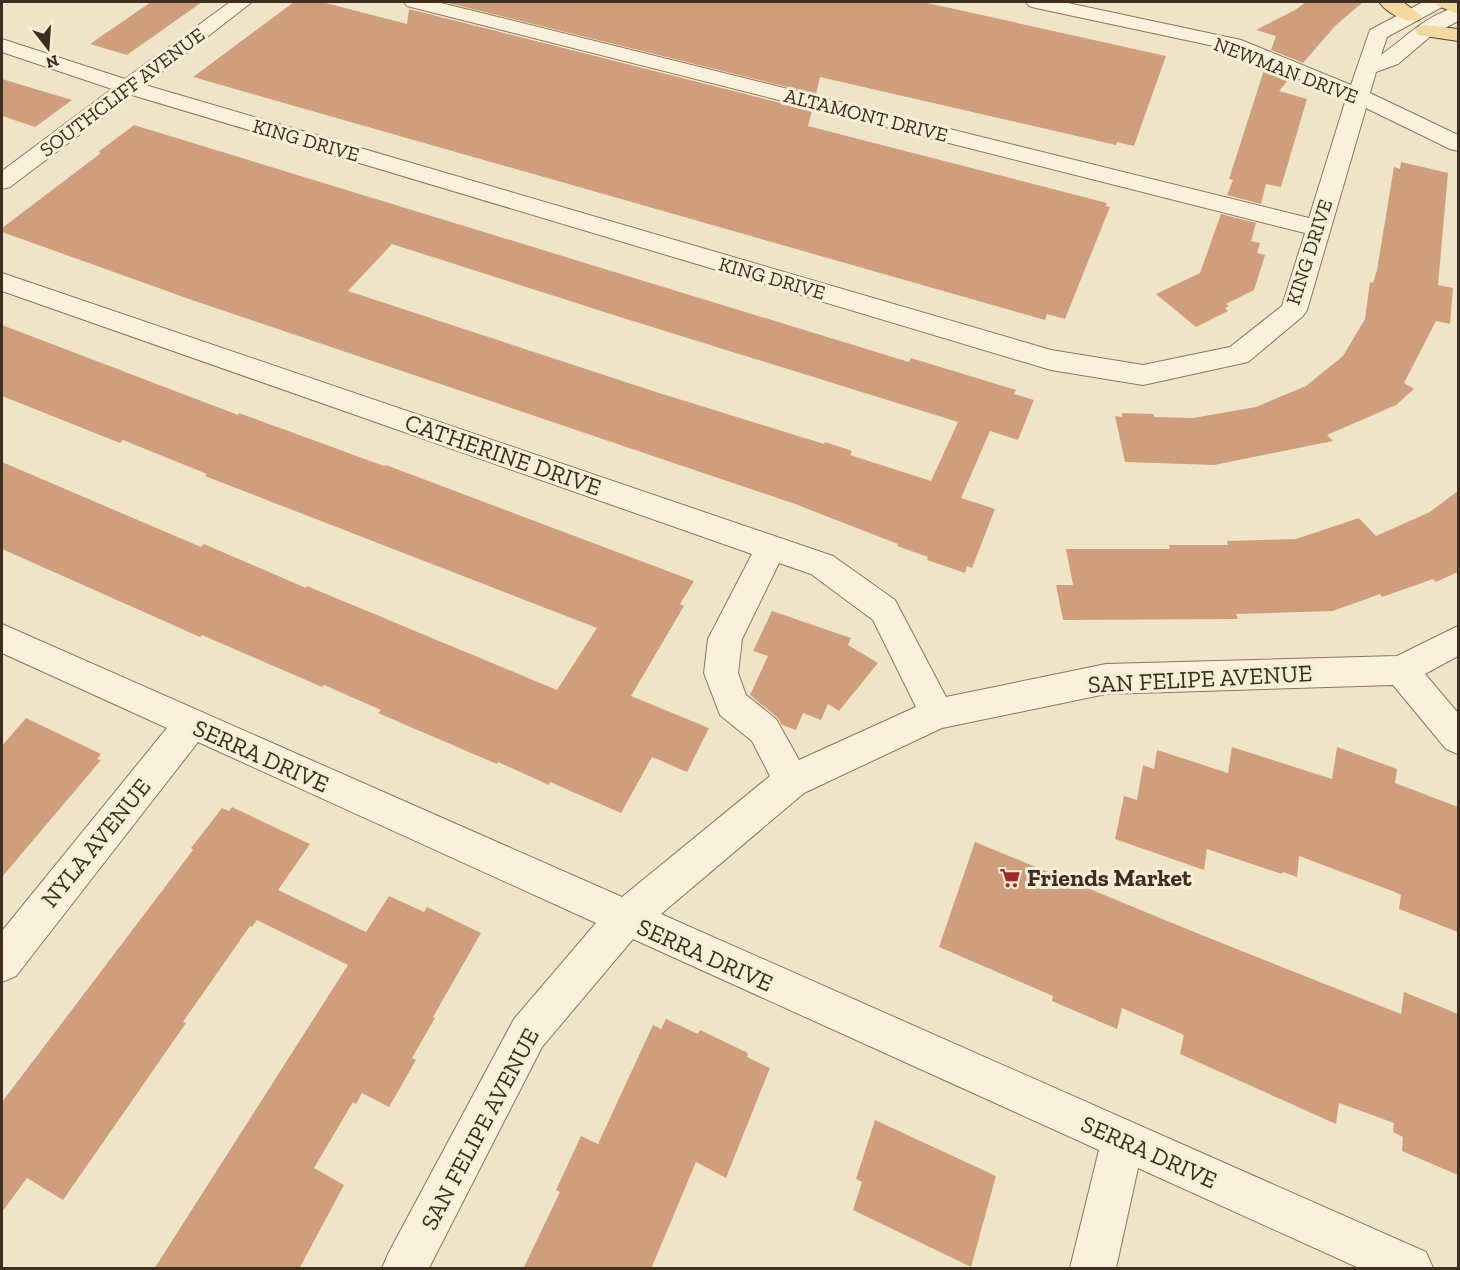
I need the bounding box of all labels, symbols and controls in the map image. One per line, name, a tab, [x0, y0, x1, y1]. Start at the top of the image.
north arrow	[18, 18, 78, 78]
street label: SOUTHCLIFF AVENUE	[35, 22, 209, 162]
street label: NEWMAN DRIVE	[1211, 31, 1361, 109]
street label: ALTAMONT DRIVE	[782, 83, 950, 147]
street label: KING DRIVE	[250, 113, 362, 167]
street label: KING DRIVE	[1281, 196, 1337, 308]
street label: KING DRIVE	[716, 251, 828, 305]
street label: CATHERINE DRIVE	[401, 407, 605, 502]
street label: SAN FELIPE AVENUE	[1087, 658, 1313, 699]
street label: SERRA DRIVE	[189, 713, 334, 798]
street label: NYLA AVENUE	[35, 772, 156, 913]
place label: Friends Market	[1027, 863, 1192, 892]
supermarket icon: Friends Market	[998, 866, 1022, 890]
street label: SERRA DRIVE	[633, 912, 778, 997]
street label: SAN FELIPE AVENUE	[414, 1023, 545, 1235]
street label: SERRA DRIVE	[1077, 1109, 1222, 1194]

